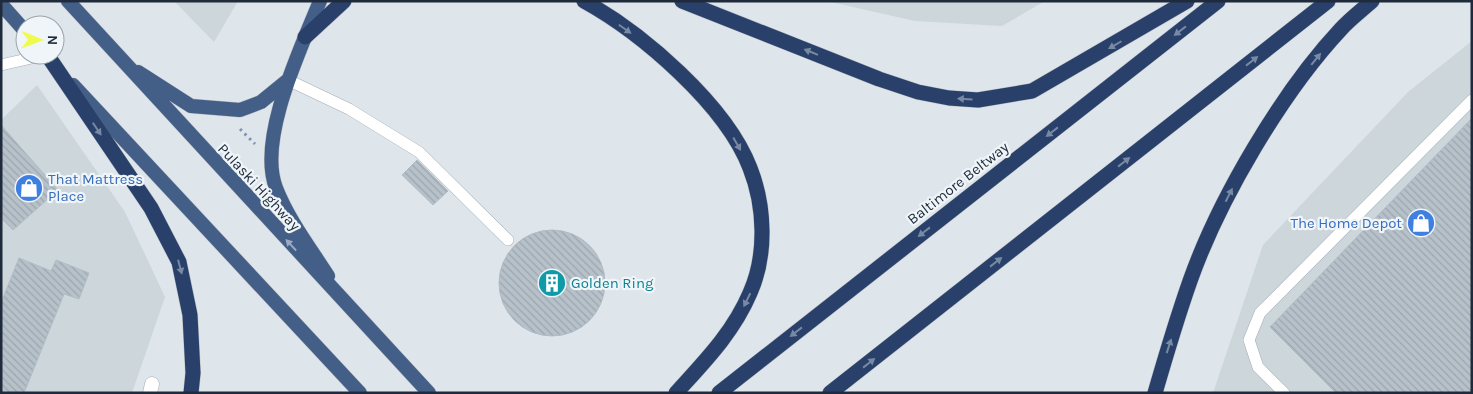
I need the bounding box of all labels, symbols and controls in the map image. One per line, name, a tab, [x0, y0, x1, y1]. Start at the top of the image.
north arrow	[15, 15, 65, 65]
one-way arrow	[618, 24, 631, 34]
one-way arrow	[1173, 26, 1186, 37]
text: N	[44, 35, 61, 45]
one-way arrow	[1108, 40, 1122, 49]
one-way arrow	[804, 48, 818, 56]
one-way arrow	[1311, 53, 1322, 66]
one-way arrow	[1245, 56, 1258, 67]
one-way arrow	[957, 95, 973, 103]
one-way arrow	[92, 122, 101, 136]
one-way arrow	[1046, 126, 1059, 137]
one-way arrow	[733, 138, 742, 151]
street label: Baltimore Beltway	[904, 138, 1012, 228]
street label: Pulaski Highway	[214, 140, 304, 234]
one-way arrow	[1117, 156, 1130, 167]
place label: That Mattress Place	[48, 170, 143, 205]
shop icon: That Mattress Place	[14, 173, 44, 203]
one-way arrow	[1225, 188, 1233, 203]
shop icon: The Home Depot	[1406, 208, 1436, 238]
place label: The Home Depot	[1290, 214, 1402, 232]
one-way arrow	[917, 227, 931, 237]
one-way arrow	[285, 239, 297, 251]
one-way arrow	[989, 257, 1002, 268]
one-way arrow	[176, 260, 184, 275]
building icon: Golden Ring	[537, 268, 567, 298]
place label: Golden Ring	[571, 274, 654, 292]
one-way arrow	[743, 292, 751, 307]
one-way arrow	[790, 327, 803, 338]
one-way arrow	[1165, 338, 1173, 353]
one-way arrow	[862, 357, 875, 368]

